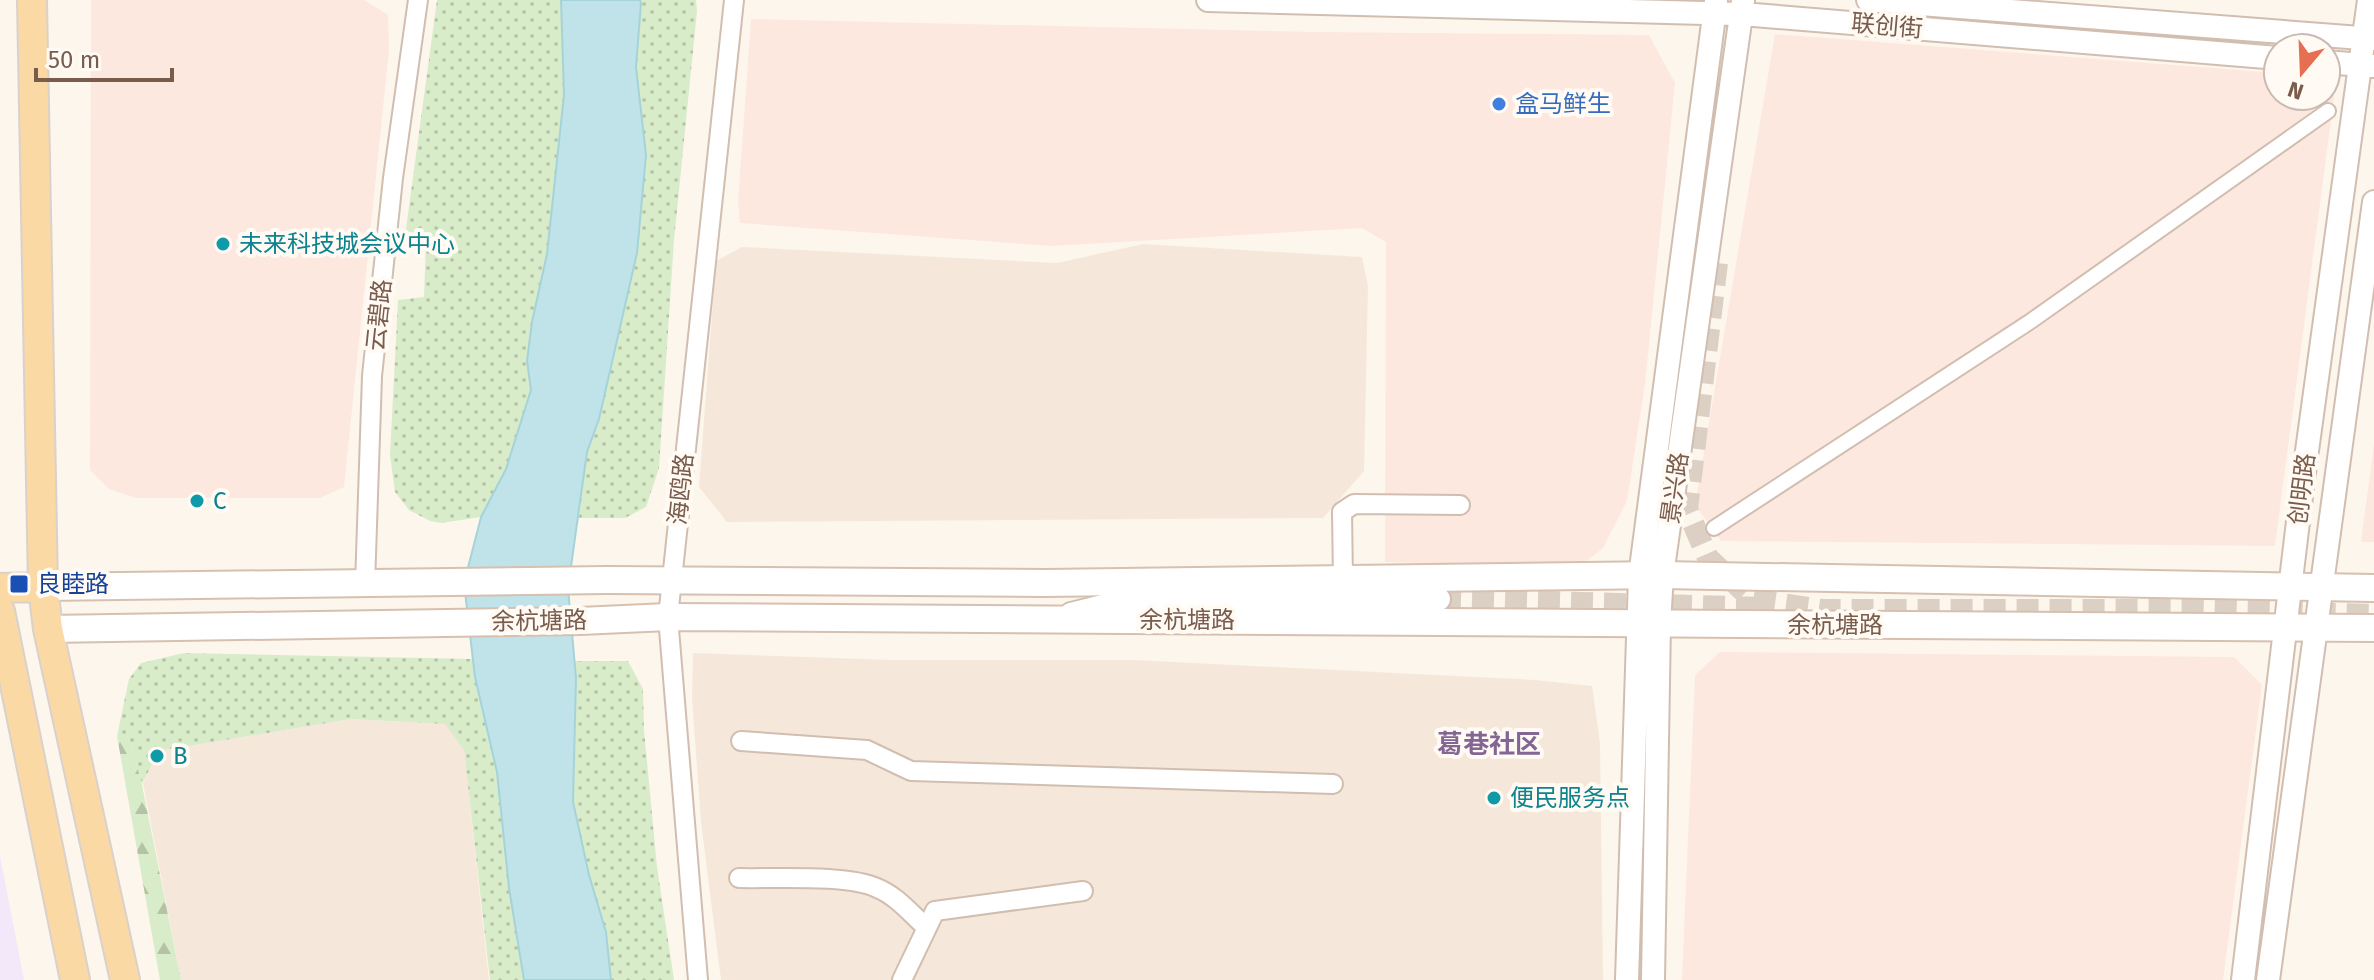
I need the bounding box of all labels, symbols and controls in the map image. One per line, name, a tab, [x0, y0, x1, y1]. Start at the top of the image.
street label: 联创街	[1850, 9, 1924, 43]
scale bar	[36, 32, 172, 82]
north arrow	[2262, 32, 2342, 112]
text: 50 m	[48, 46, 100, 74]
text: N	[2284, 75, 2307, 106]
place label: 盒马鲜生	[1515, 90, 1611, 118]
marker: 盒马鲜生	[1490, 95, 1508, 113]
place label: 未来科技城会议中心	[239, 230, 455, 258]
marker: 未来科技城会议中心	[214, 235, 232, 253]
street label: 云碧路	[361, 278, 397, 352]
street label: 景兴路	[1656, 450, 1694, 526]
street label: 海鸥路	[663, 452, 699, 526]
street label: 创明路	[2284, 452, 2320, 526]
place label: C	[213, 487, 226, 515]
marker: C	[188, 492, 206, 510]
place label: 良睦路	[37, 570, 109, 598]
marker: 良睦路	[8, 573, 30, 595]
street label: 余杭塘路	[491, 606, 587, 636]
street label: 余杭塘路	[1139, 606, 1235, 634]
street label: 余杭塘路	[1787, 611, 1883, 639]
district label: 葛巷社区	[1437, 729, 1541, 760]
place label: B	[173, 742, 188, 770]
marker: B	[148, 747, 166, 765]
place label: 便民服务点	[1510, 784, 1630, 812]
marker: 便民服务点	[1485, 789, 1503, 807]

